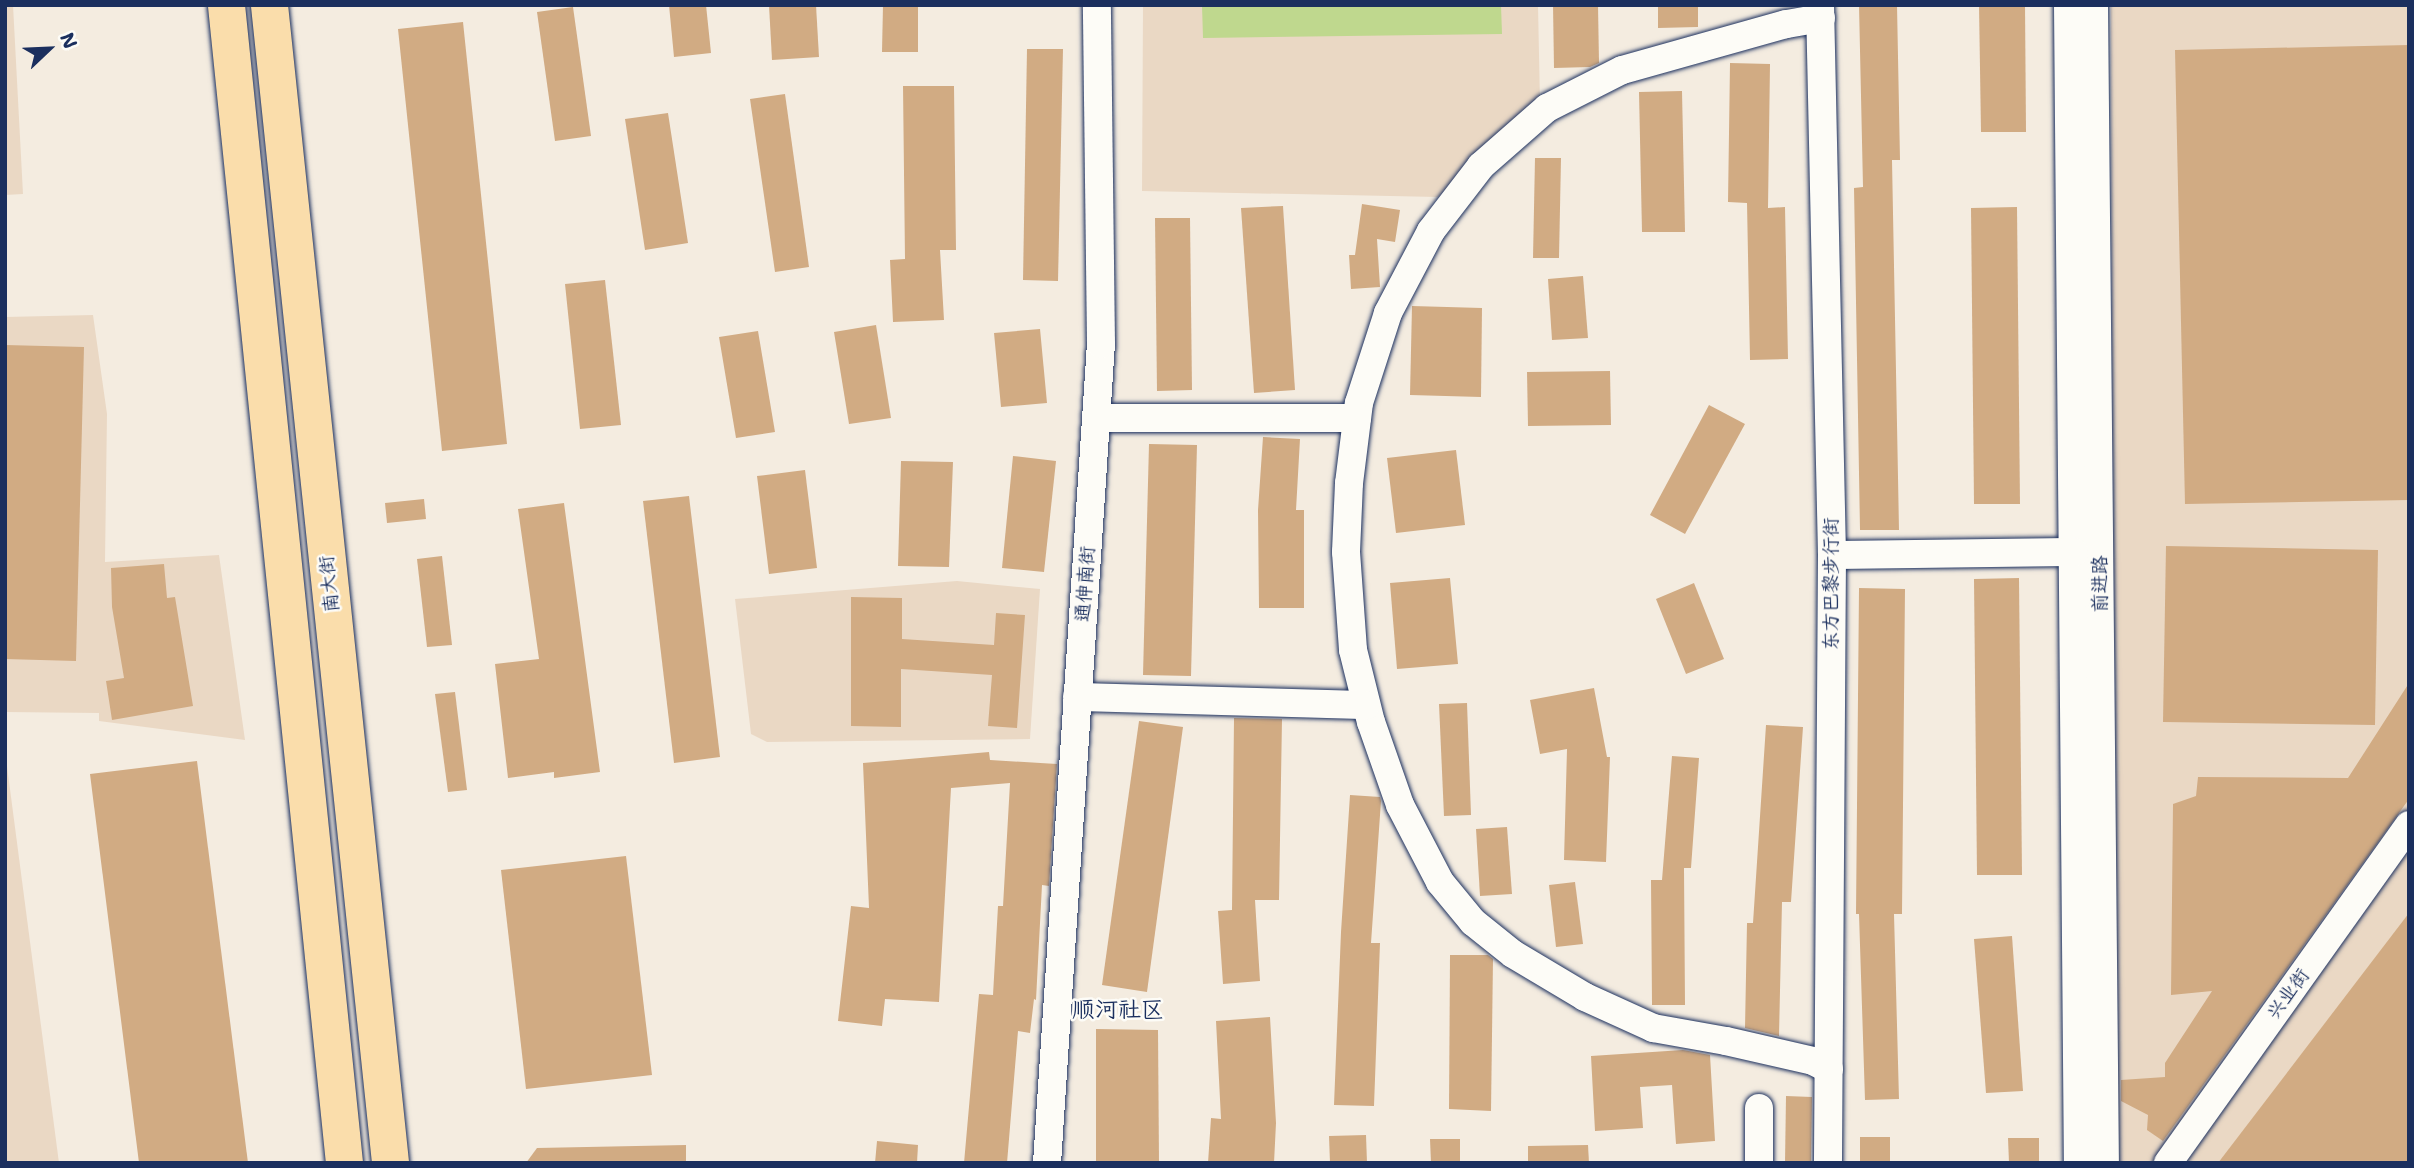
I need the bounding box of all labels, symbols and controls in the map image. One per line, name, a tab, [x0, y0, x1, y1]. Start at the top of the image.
north arrow	[14, 14, 84, 84]
text: N	[54, 29, 83, 52]
street label: 东方巴黎步行街	[1820, 518, 1842, 650]
street label: 通伸南街	[1071, 545, 1099, 623]
street label: 南大街	[315, 554, 343, 614]
street label: 前进路	[2089, 556, 2111, 612]
street label: 兴业街	[2262, 964, 2314, 1024]
district label: 顺河社区	[1072, 995, 1164, 1023]

